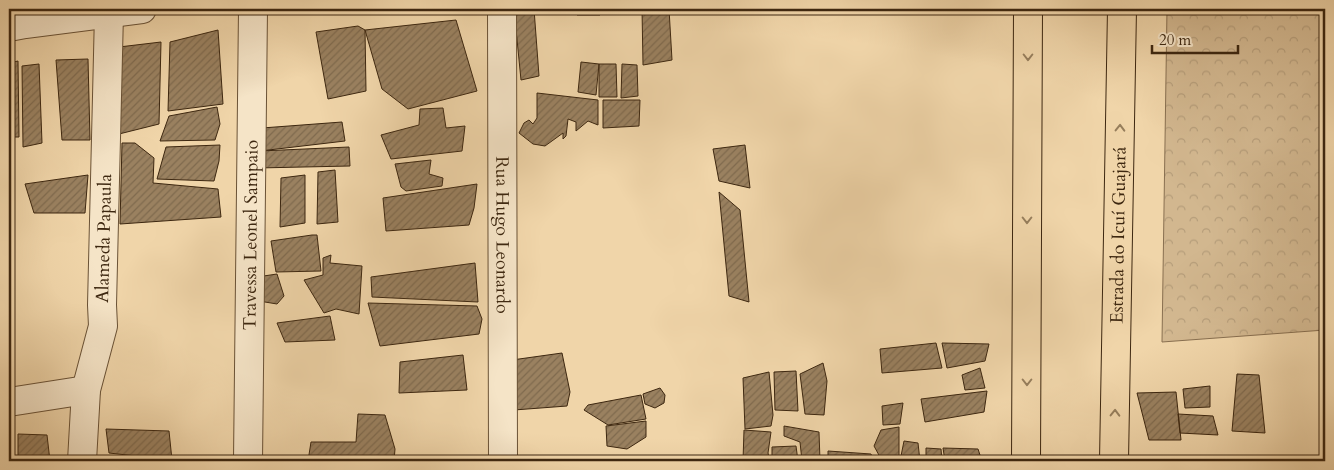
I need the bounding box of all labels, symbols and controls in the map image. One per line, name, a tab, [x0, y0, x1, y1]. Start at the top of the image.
scale bar	[1152, 22, 1238, 54]
text: 20 m	[1159, 30, 1191, 50]
one-way arrow	[1023, 54, 1033, 62]
one-way arrow	[1115, 123, 1125, 131]
street label: Travessa Leonel Sampaio	[237, 139, 265, 330]
street label: Estrada do Icuí Guajará	[1104, 146, 1133, 324]
street label: Rua Hugo Leonardo	[489, 156, 515, 314]
street label: Alameda Papaula	[90, 173, 118, 303]
one-way arrow	[1022, 216, 1032, 224]
one-way arrow	[1022, 379, 1032, 387]
one-way arrow	[1110, 408, 1120, 416]

